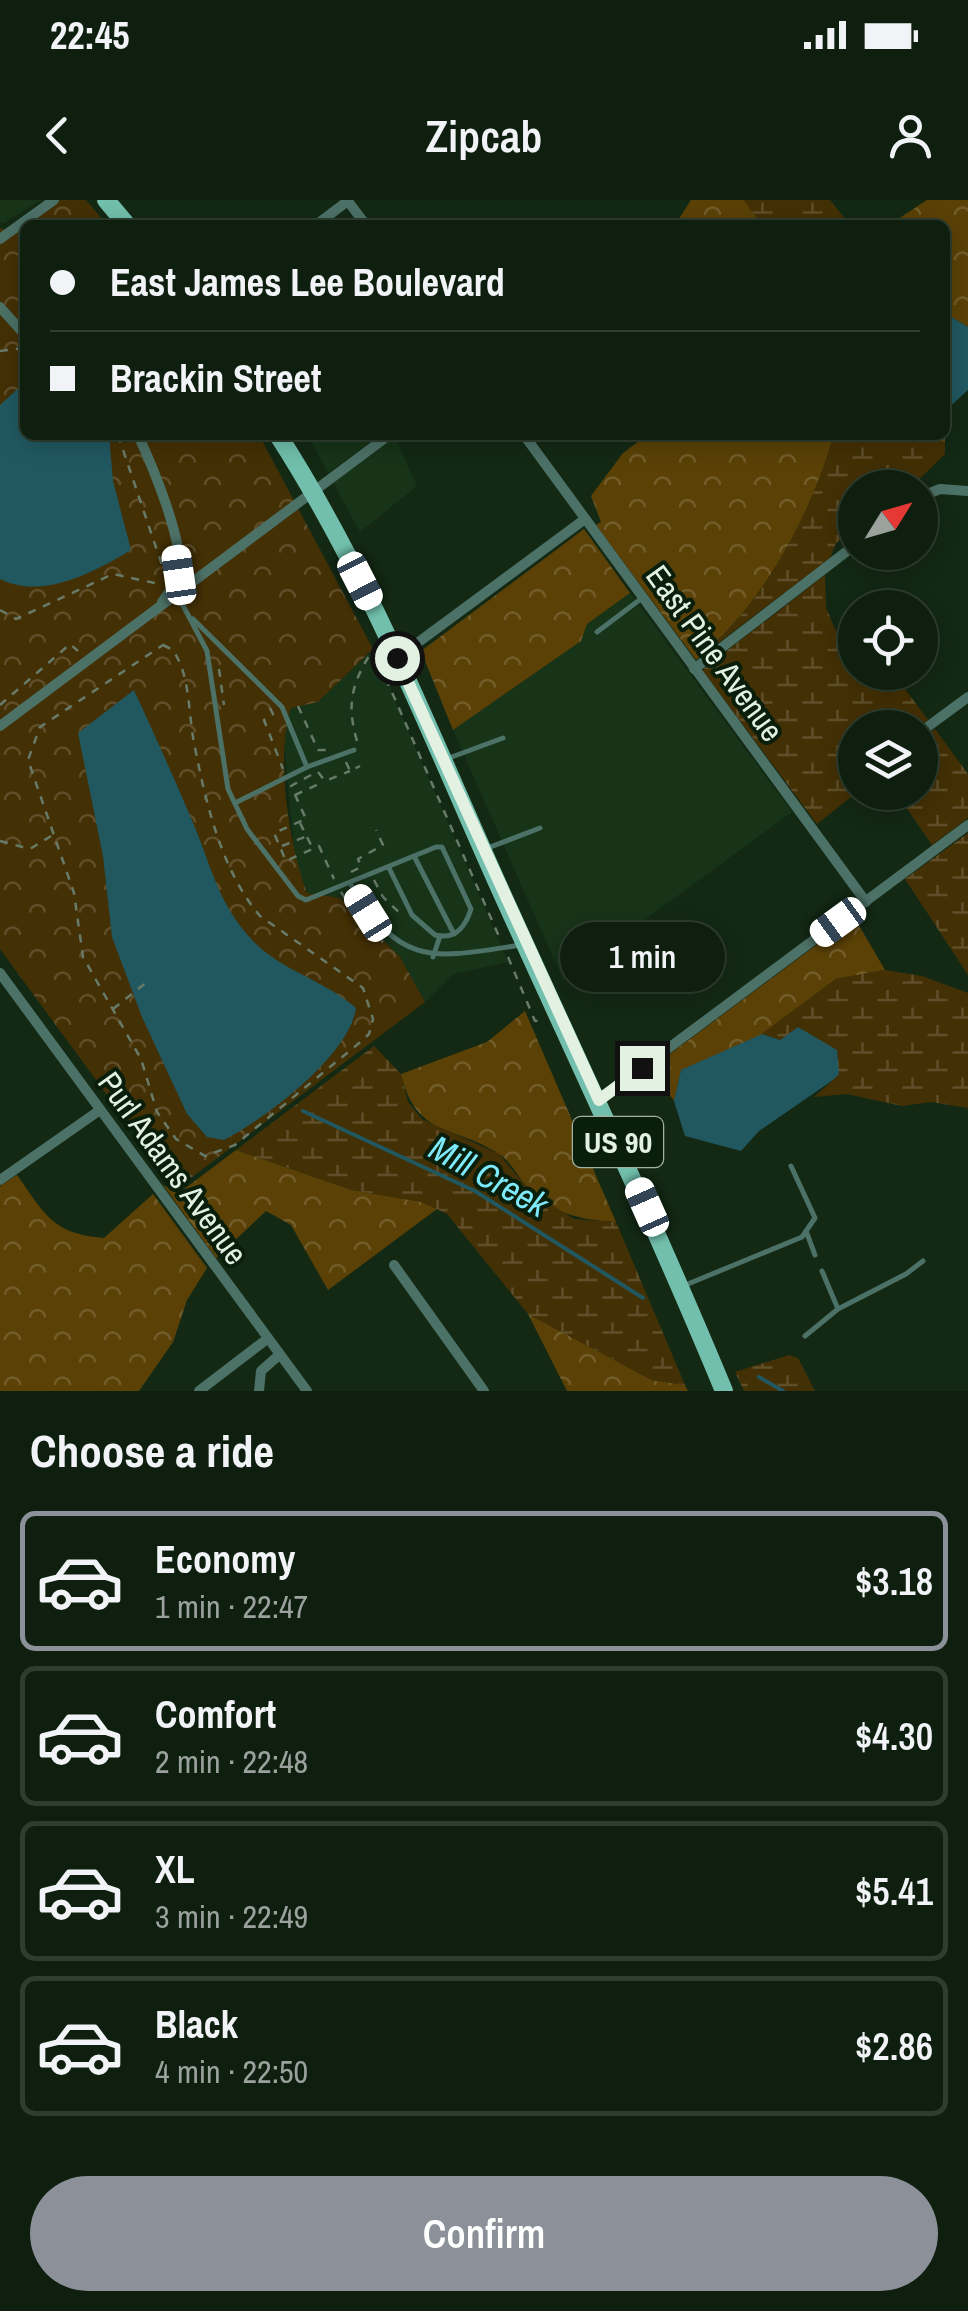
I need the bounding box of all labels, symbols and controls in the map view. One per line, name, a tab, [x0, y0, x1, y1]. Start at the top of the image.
text: 22:45	[50, 10, 130, 61]
text: Zipcab	[426, 105, 542, 166]
icon: back	[30, 108, 85, 163]
icon: person	[883, 108, 938, 163]
text: East James Lee Boulevard	[110, 257, 505, 308]
text: Brackin Street	[110, 353, 321, 404]
north arrow	[838, 470, 938, 570]
map controls	[838, 470, 938, 810]
car	[160, 543, 198, 607]
car	[333, 547, 387, 615]
street label: East Pine Avenue	[636, 556, 794, 750]
button: locate	[838, 590, 938, 690]
route start	[375, 636, 420, 681]
button: layers	[838, 710, 938, 810]
car	[339, 880, 397, 946]
car	[805, 892, 871, 952]
callout: 1 min	[560, 923, 724, 993]
text: 1 min	[609, 935, 676, 978]
route end	[620, 1046, 665, 1091]
street label: Purl Adams Avenue	[88, 1063, 258, 1273]
road number: US 90	[573, 1117, 663, 1167]
water label: Mill Creek	[421, 1124, 558, 1229]
car	[621, 1173, 673, 1241]
text: Choose a ride	[30, 1420, 274, 1481]
text: Economy	[155, 1534, 295, 1585]
icon: car	[35, 1536, 125, 1626]
text: $3.18	[855, 1556, 933, 1607]
text: 1 min · 22:47	[155, 1585, 308, 1628]
text: Comfort	[155, 1689, 276, 1740]
icon: car	[35, 1691, 125, 1781]
text: $4.30	[855, 1711, 933, 1762]
text: 2 min · 22:48	[155, 1740, 308, 1783]
text: XL	[155, 1844, 195, 1895]
icon: car	[35, 1846, 125, 1936]
text: $5.41	[855, 1866, 933, 1917]
text: 3 min · 22:49	[155, 1895, 308, 1938]
text: Black	[155, 1999, 238, 2050]
icon: car	[35, 2001, 125, 2091]
text: $2.86	[855, 2021, 933, 2072]
text: 4 min · 22:50	[155, 2050, 308, 2093]
button: Confirm	[30, 2176, 938, 2291]

